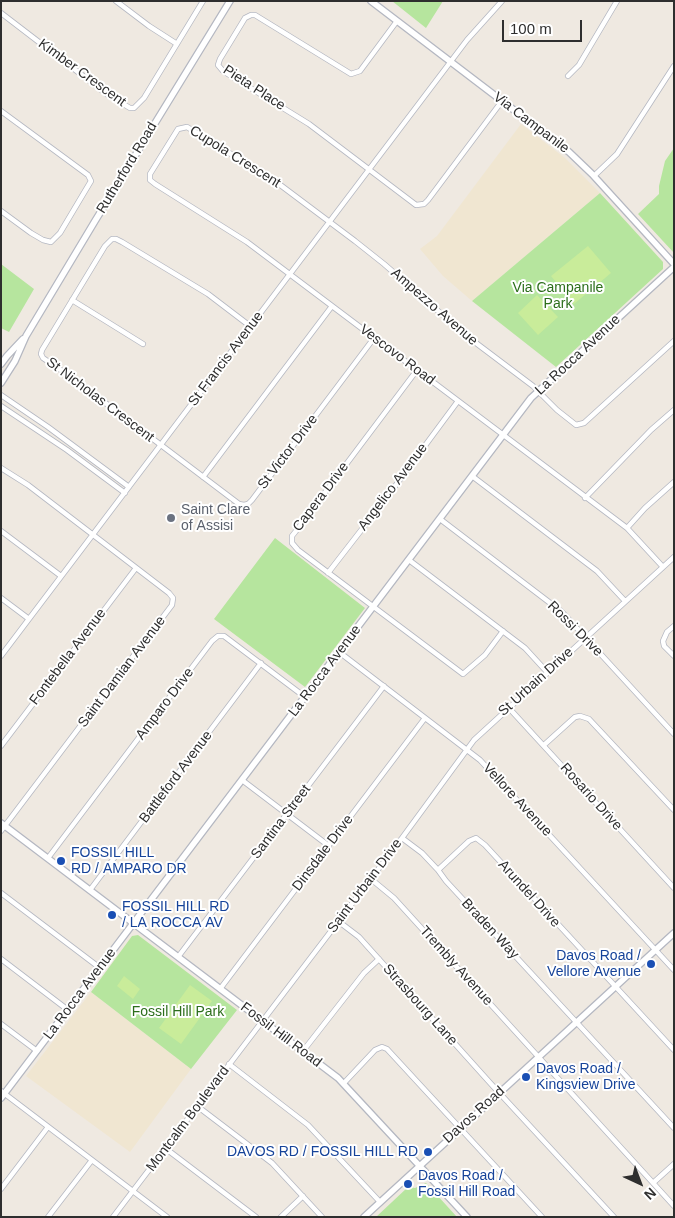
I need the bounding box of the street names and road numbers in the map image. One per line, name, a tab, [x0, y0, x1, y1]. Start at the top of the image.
street label: Kimber Crescent	[35, 36, 129, 110]
street label: Pieta Place	[220, 62, 288, 114]
street label: Via Campanile	[490, 89, 572, 157]
street label: Rutherford Road	[93, 119, 161, 217]
street label: Cupola Crescent	[186, 122, 284, 192]
street label: Ampezzo Avenue	[387, 265, 481, 349]
street label: St Francis Avenue	[185, 308, 267, 410]
street label: La Rocca Avenue	[532, 311, 624, 399]
street label: Vescovo Road	[356, 321, 438, 389]
street label: St Nicholas Crescent	[43, 354, 157, 446]
street label: St Victor Drive	[254, 411, 322, 493]
street label: Angelico Avenue	[355, 440, 431, 534]
street label: Capera Drive	[289, 459, 353, 535]
street label: Rossi Drive	[544, 598, 606, 660]
street label: Fontebella Avenue	[26, 605, 110, 709]
street label: Saint Damian Avenue	[75, 613, 169, 731]
street label: La Rocca Avenue	[285, 622, 365, 720]
street label: St Urbain Drive	[495, 644, 577, 720]
street label: Amparo Drive	[133, 665, 197, 743]
street label: Battleford Avenue	[136, 728, 216, 826]
street label: Vellore Avenue	[479, 760, 555, 840]
street label: Rosario Drive	[556, 760, 626, 834]
street label: Santina Street	[248, 782, 314, 862]
street label: Dinsdale Drive	[289, 812, 357, 894]
street label: Saint Urbain Drive	[324, 836, 406, 936]
street label: Arundel Drive	[494, 857, 564, 931]
street label: Braden Way	[458, 895, 522, 963]
street label: Trembly Avenue	[416, 923, 496, 1009]
street label: La Rocca Avenue	[40, 945, 120, 1043]
street label: Strasbourg Lane	[379, 961, 461, 1049]
street label: Fossil Hill Road	[237, 999, 325, 1071]
street label: Montcalm Boulevard	[143, 1063, 233, 1175]
street label: Davos Road	[440, 1083, 508, 1147]

